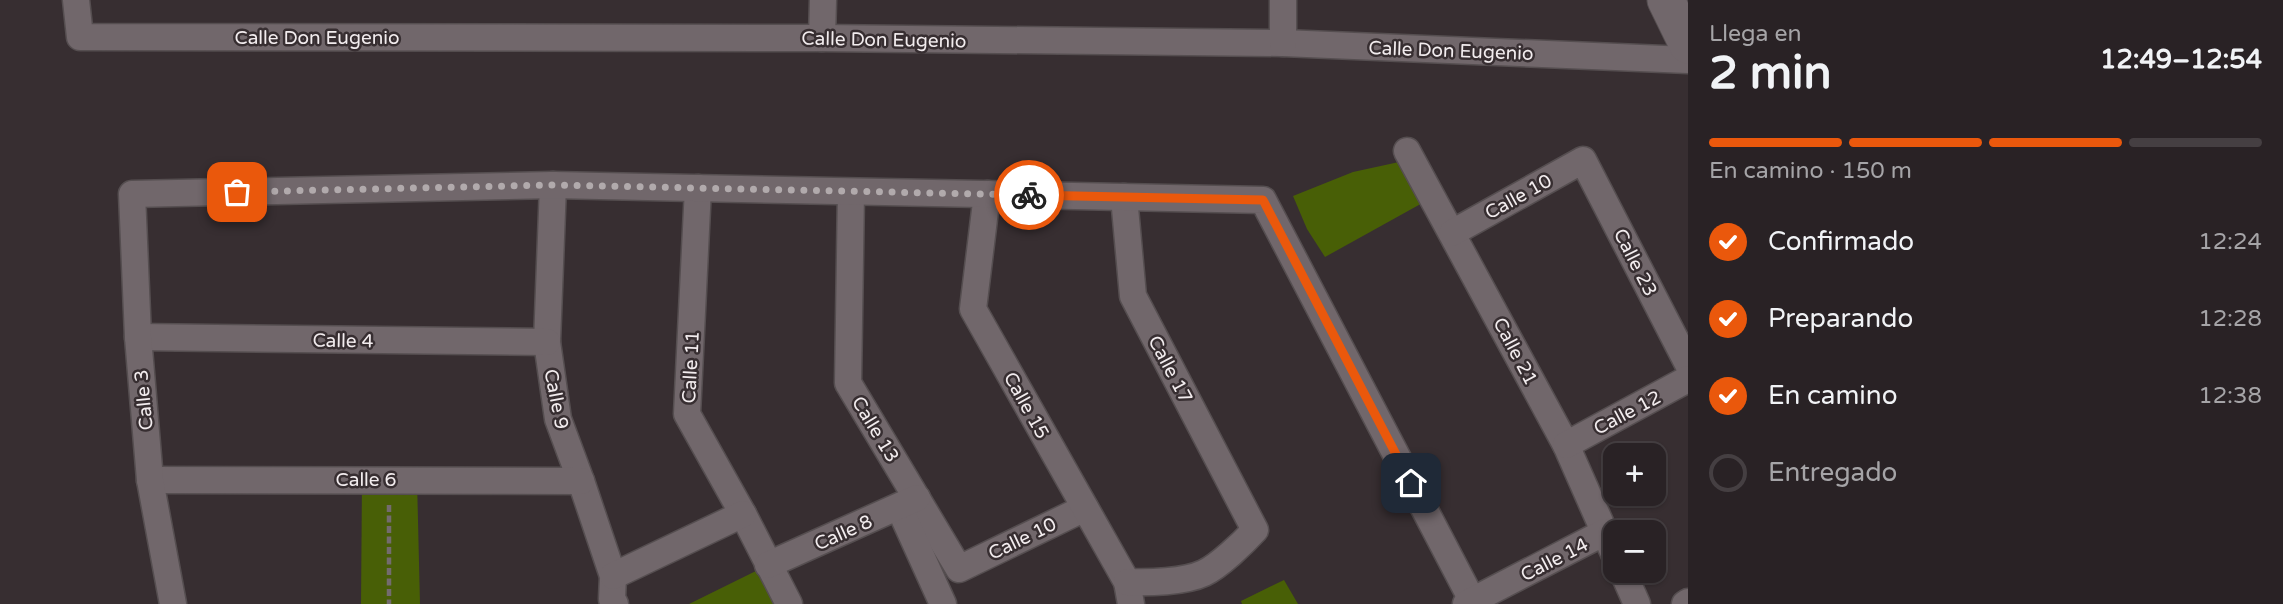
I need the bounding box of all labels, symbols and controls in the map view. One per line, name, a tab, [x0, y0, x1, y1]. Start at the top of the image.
text: Llega en	[1709, 20, 1801, 48]
street label: Calle Don Eugenio	[234, 27, 400, 49]
street label: Calle Don Eugenio	[801, 28, 967, 52]
street label: Calle Don Eugenio	[1368, 37, 1534, 65]
text: 12:49–12:54	[2100, 44, 2262, 75]
text: 2 min	[1709, 46, 1832, 101]
text: En camino · 150 m	[1709, 157, 1912, 185]
courier	[994, 160, 1064, 230]
pin	[207, 162, 267, 222]
street label: Calle 10	[1481, 170, 1556, 224]
icon: bag	[218, 173, 256, 211]
icon: bike	[1010, 176, 1048, 214]
icon: check	[1709, 223, 1747, 261]
street label: Calle 23	[1609, 225, 1661, 300]
text: Confirmado	[1768, 226, 1914, 257]
text: 12:24	[2198, 228, 2262, 256]
icon: check	[1709, 300, 1747, 338]
text: Preparando	[1768, 303, 1913, 334]
text: 12:28	[2198, 305, 2262, 333]
street label: Calle 21	[1488, 314, 1542, 389]
street label: Calle 4	[312, 329, 374, 353]
street label: Calle 11	[678, 330, 704, 404]
street label: Calle 17	[1143, 332, 1197, 407]
street label: Calle 9	[539, 367, 573, 431]
street label: Calle 15	[999, 368, 1053, 443]
street label: Calle 3	[130, 369, 158, 431]
icon: check	[1709, 377, 1747, 415]
text: En camino	[1768, 380, 1897, 411]
text: 12:38	[2198, 382, 2262, 410]
street label: Calle 12	[1590, 386, 1665, 440]
street label: Calle 13	[847, 393, 903, 466]
map controls	[1603, 443, 1666, 583]
button: +	[1603, 443, 1666, 506]
pin	[1381, 453, 1441, 513]
text: Entregado	[1768, 457, 1897, 488]
icon: home	[1392, 464, 1430, 502]
street label: Calle 6	[336, 469, 397, 491]
street label: Calle 8	[811, 510, 876, 555]
street label: Calle 10	[985, 513, 1060, 565]
button: −	[1603, 520, 1666, 583]
street label: Calle 14	[1517, 534, 1592, 586]

